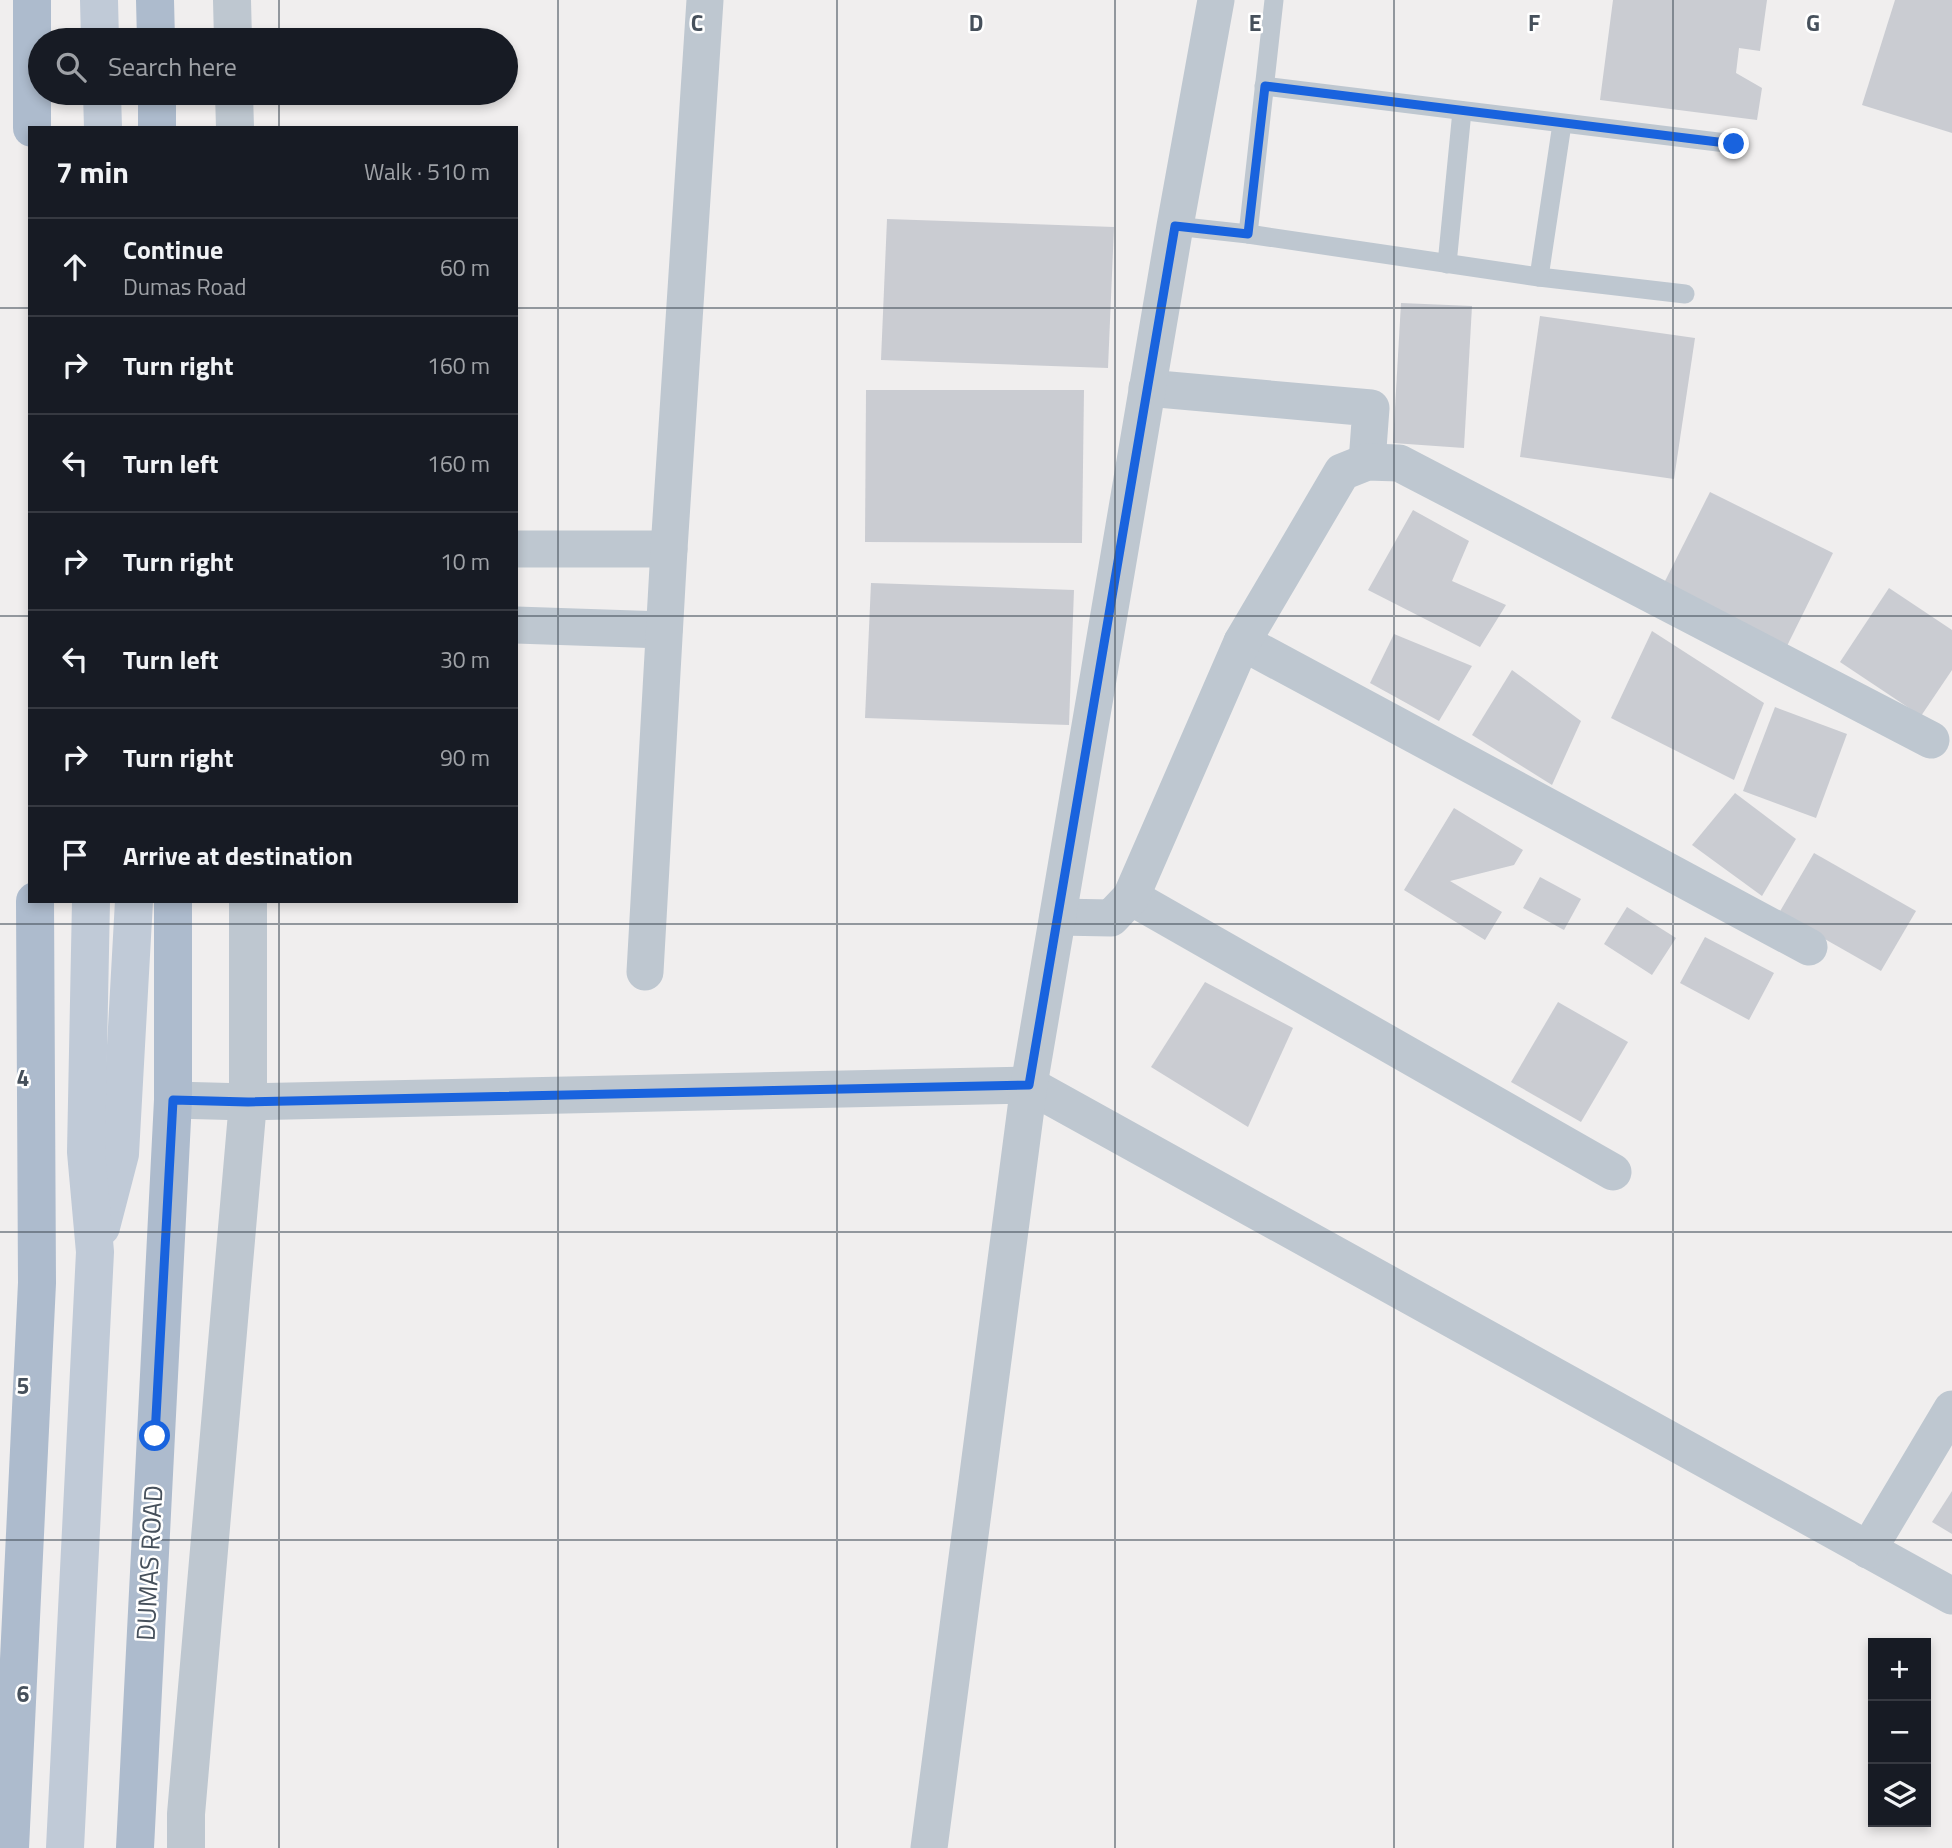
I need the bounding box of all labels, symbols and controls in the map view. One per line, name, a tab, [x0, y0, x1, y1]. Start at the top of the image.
text: C	[691, 5, 703, 40]
text: D	[969, 5, 983, 40]
text: E	[1249, 5, 1261, 40]
text: F	[1528, 5, 1540, 40]
text: G	[1806, 5, 1820, 40]
search box	[28, 28, 518, 105]
text: Search here	[108, 47, 237, 86]
icon: search	[52, 48, 90, 86]
route end	[1718, 128, 1749, 159]
text: 7 min	[56, 149, 129, 195]
text: Walk · 510 m	[364, 154, 490, 189]
text: Continue	[123, 230, 223, 269]
icon: ahead	[56, 248, 94, 286]
text: 60 m	[440, 250, 490, 285]
text: Dumas Road	[123, 269, 246, 304]
icon: right	[56, 346, 94, 384]
text: Turn right	[123, 346, 234, 385]
text: 160 m	[427, 348, 490, 383]
icon: left	[56, 444, 94, 482]
text: Turn left	[123, 444, 218, 483]
text: 160 m	[427, 446, 490, 481]
icon: right	[56, 542, 94, 580]
text: Turn right	[123, 542, 234, 581]
text: 10 m	[440, 544, 490, 579]
icon: left	[56, 640, 94, 678]
text: Turn left	[123, 640, 218, 679]
text: 30 m	[440, 642, 490, 677]
icon: right	[56, 738, 94, 776]
text: Turn right	[123, 738, 234, 777]
text: 90 m	[440, 740, 490, 775]
icon: arrive	[56, 836, 94, 874]
text: Arrive at destination	[123, 836, 353, 875]
text: 4	[17, 1060, 29, 1095]
text: 5	[17, 1368, 29, 1403]
route start	[139, 1420, 170, 1451]
street label: DUMAS ROAD	[125, 1484, 173, 1642]
map controls	[1868, 1638, 1931, 1827]
button: +	[1868, 1638, 1931, 1701]
text: 6	[17, 1676, 30, 1711]
button: −	[1868, 1701, 1931, 1764]
button: layers	[1868, 1764, 1931, 1827]

